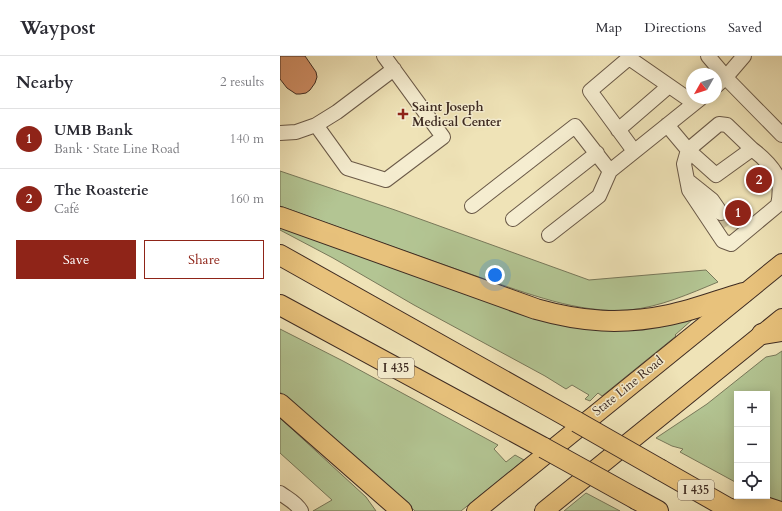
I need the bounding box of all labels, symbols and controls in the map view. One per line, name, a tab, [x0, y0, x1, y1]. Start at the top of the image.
text: Waypost	[20, 15, 95, 41]
text: Map	[596, 18, 622, 37]
text: Directions	[644, 18, 706, 37]
text: Saved	[728, 18, 762, 37]
north arrow	[686, 68, 722, 104]
text: Nearby	[16, 71, 73, 94]
text: 2 results	[220, 73, 264, 91]
place label: Saint Joseph Medical Center	[412, 98, 502, 131]
marker: Saint Joseph Medical Center	[397, 108, 409, 120]
text: UMB Bank	[54, 120, 133, 140]
text: 1	[26, 130, 32, 148]
text: 140 m	[230, 130, 264, 148]
text: Bank · State Line Road	[54, 140, 180, 158]
pin: 2	[746, 165, 772, 195]
text: The Roasterie	[54, 180, 149, 200]
text: 2	[26, 190, 32, 208]
text: 160 m	[230, 190, 264, 208]
pin: 1	[725, 198, 751, 228]
text: Café	[54, 200, 79, 218]
button: Save	[16, 240, 136, 279]
button: Share	[144, 240, 264, 279]
your location	[485, 265, 505, 285]
street label: State Line Road	[589, 352, 667, 420]
road number: I 435	[378, 358, 414, 378]
map controls	[734, 391, 770, 499]
button: +	[734, 391, 770, 427]
button: −	[734, 427, 770, 463]
button: locate	[734, 463, 770, 499]
road number: I 435	[678, 480, 714, 500]

